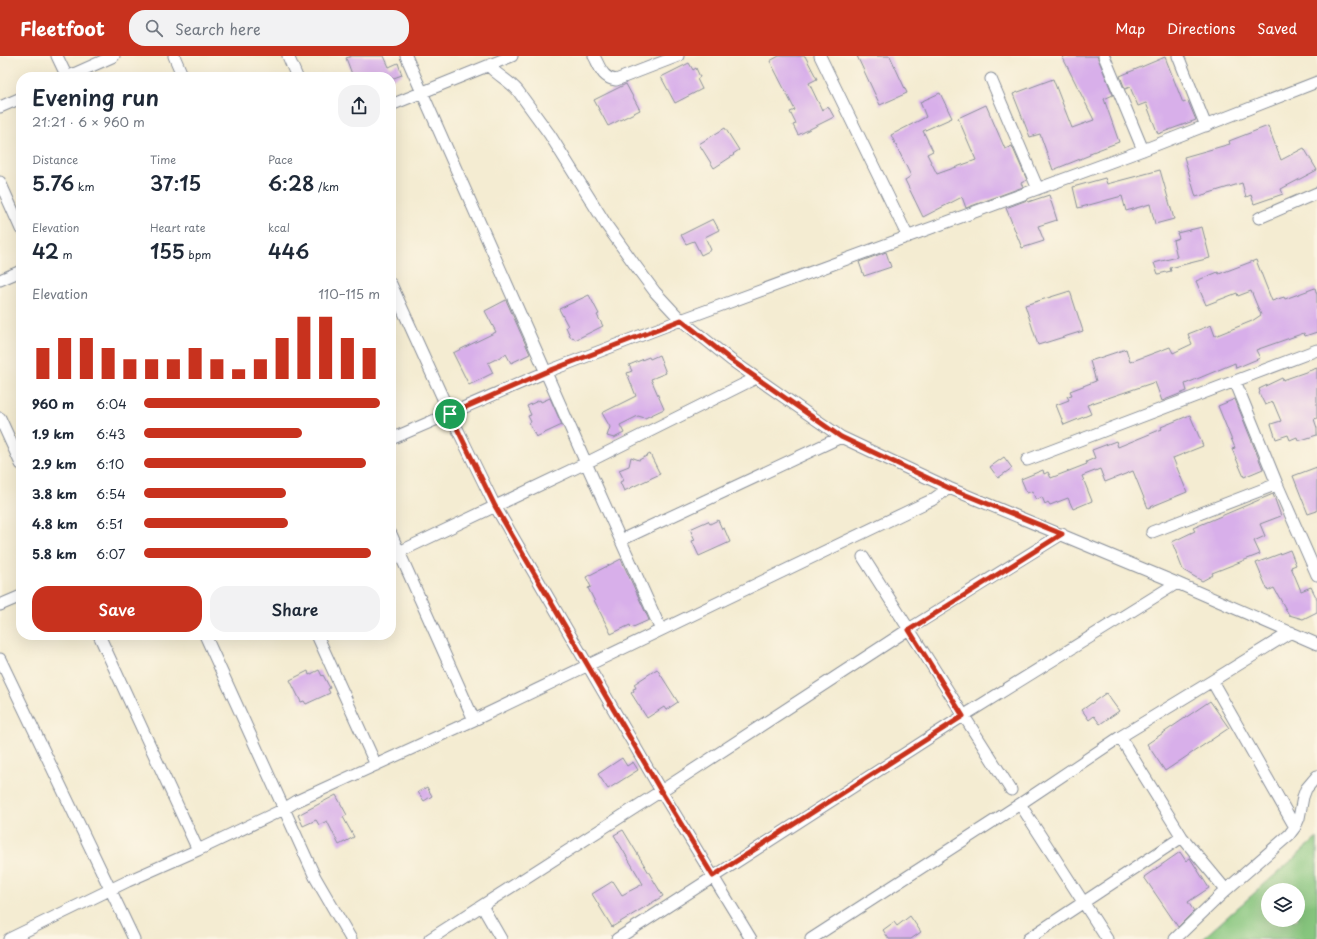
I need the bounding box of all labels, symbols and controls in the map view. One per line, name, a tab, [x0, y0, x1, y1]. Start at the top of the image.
search box	[129, 10, 409, 46]
text: Fleetfoot	[20, 14, 105, 42]
icon: search	[143, 17, 165, 39]
text: Search here	[175, 17, 261, 40]
text: Map	[1115, 18, 1145, 39]
text: Directions	[1167, 18, 1235, 39]
text: Saved	[1257, 18, 1297, 39]
text: Evening run	[32, 80, 159, 113]
button: share	[338, 85, 380, 127]
text: 21:21 · 6 × 960 m	[32, 112, 145, 131]
text: Distance	[32, 151, 78, 168]
text: Time	[150, 151, 176, 168]
text: Pace	[268, 151, 293, 168]
text: 5.76	[32, 168, 74, 198]
text: 37:15	[150, 168, 201, 198]
text: 6:28	[268, 168, 314, 198]
text: km	[74, 178, 94, 195]
text: /km	[314, 178, 339, 195]
text: Elevation	[32, 219, 79, 236]
text: Heart rate	[150, 219, 206, 236]
text: kcal	[268, 219, 290, 236]
text: 42	[32, 236, 59, 266]
text: 155	[150, 236, 185, 266]
text: 446	[268, 236, 309, 266]
text: m	[59, 246, 73, 263]
text: bpm	[185, 246, 211, 263]
text: Elevation	[32, 284, 88, 303]
text: 110–115 m	[318, 284, 380, 303]
text: 960 m	[32, 394, 74, 413]
text: 6:04	[96, 394, 127, 413]
pin	[433, 397, 467, 431]
icon: arrive	[439, 403, 461, 425]
text: 1.9 km	[32, 424, 74, 443]
text: 6:43	[96, 424, 126, 443]
text: 2.9 km	[32, 454, 77, 473]
text: 6:10	[96, 454, 124, 473]
text: 3.8 km	[32, 484, 77, 503]
text: 6:54	[96, 484, 126, 503]
text: 4.8 km	[32, 514, 78, 533]
text: 6:51	[96, 514, 123, 533]
text: 5.8 km	[32, 544, 77, 563]
text: 6:07	[96, 544, 125, 563]
button: Save	[32, 586, 202, 632]
button: Share	[210, 586, 380, 632]
map controls	[1261, 883, 1305, 927]
button: layers	[1261, 883, 1305, 927]

